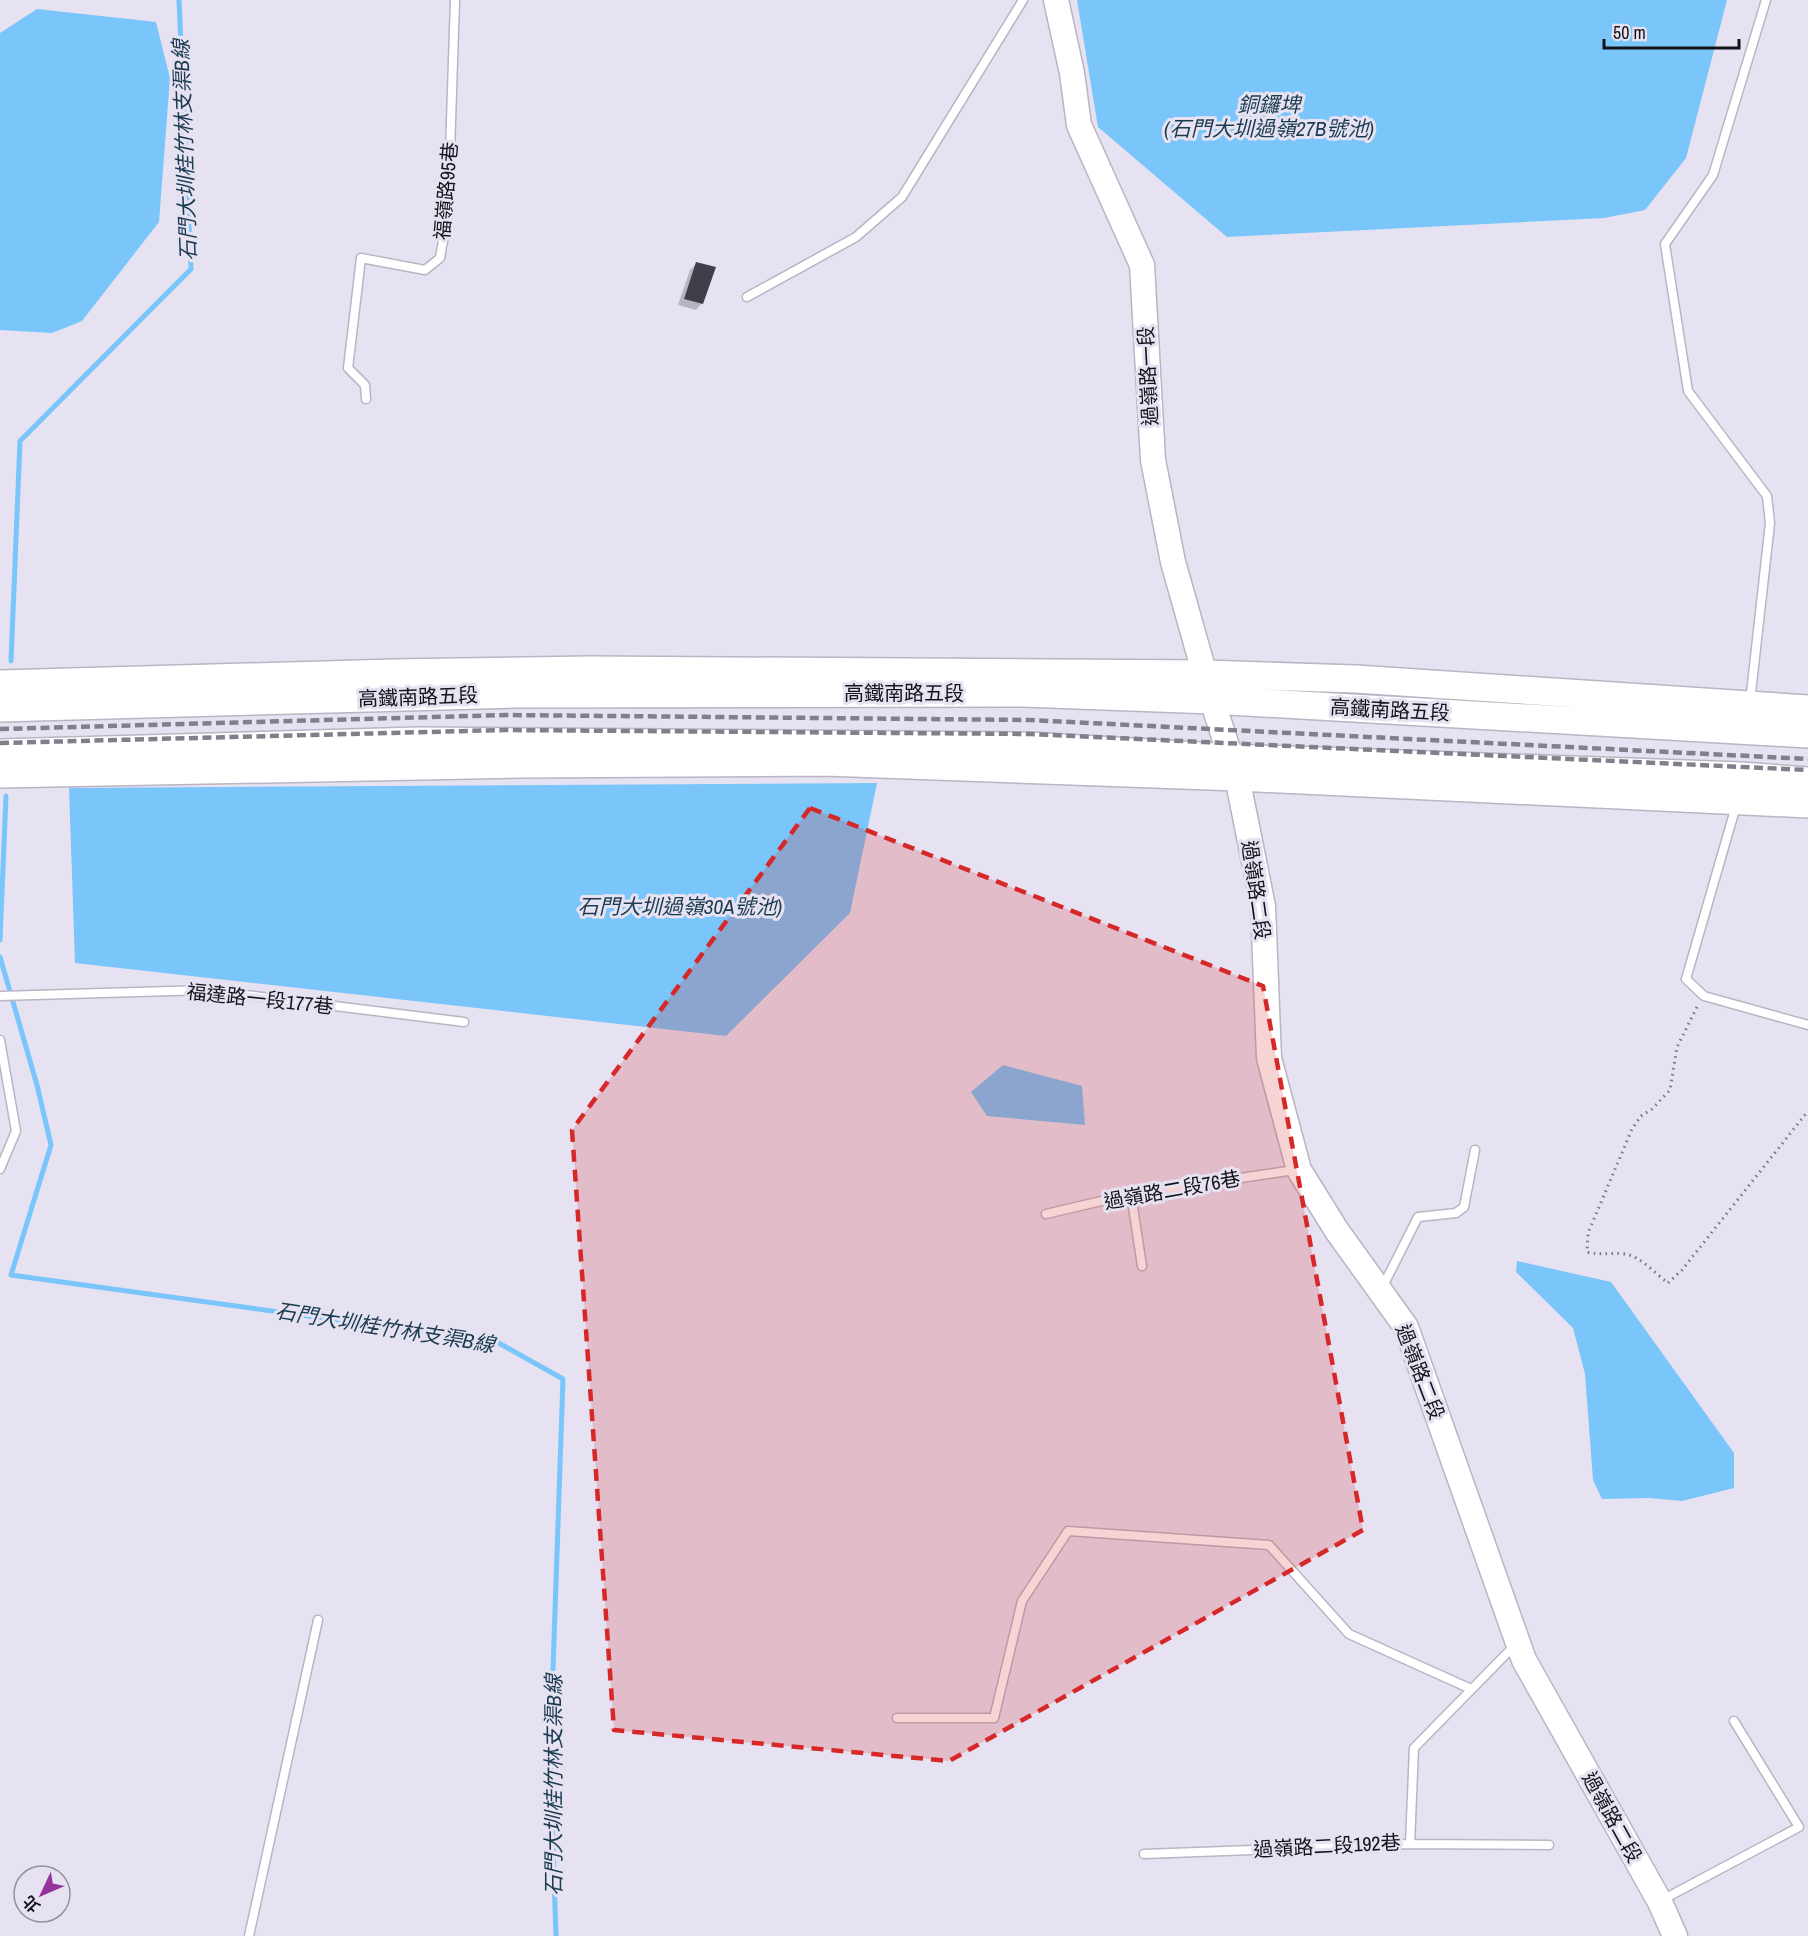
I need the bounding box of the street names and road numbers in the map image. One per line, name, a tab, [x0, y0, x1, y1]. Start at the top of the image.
street label: 福嶺路95巷	[428, 141, 463, 241]
street label: 過嶺路一段	[1131, 325, 1164, 427]
street label: 高鐵南路五段	[844, 679, 964, 706]
street label: 高鐵南路五段	[358, 681, 478, 712]
street label: 高鐵南路五段	[1329, 693, 1451, 726]
street label: 過嶺路二段	[1236, 839, 1277, 941]
street label: 福達路一段177巷	[185, 977, 335, 1020]
street label: 過嶺路二段76巷	[1101, 1164, 1242, 1215]
street label: 過嶺路二段	[1390, 1320, 1451, 1423]
street label: 過嶺路二段	[1576, 1766, 1648, 1867]
street label: 過嶺路二段192巷	[1253, 1828, 1401, 1863]

